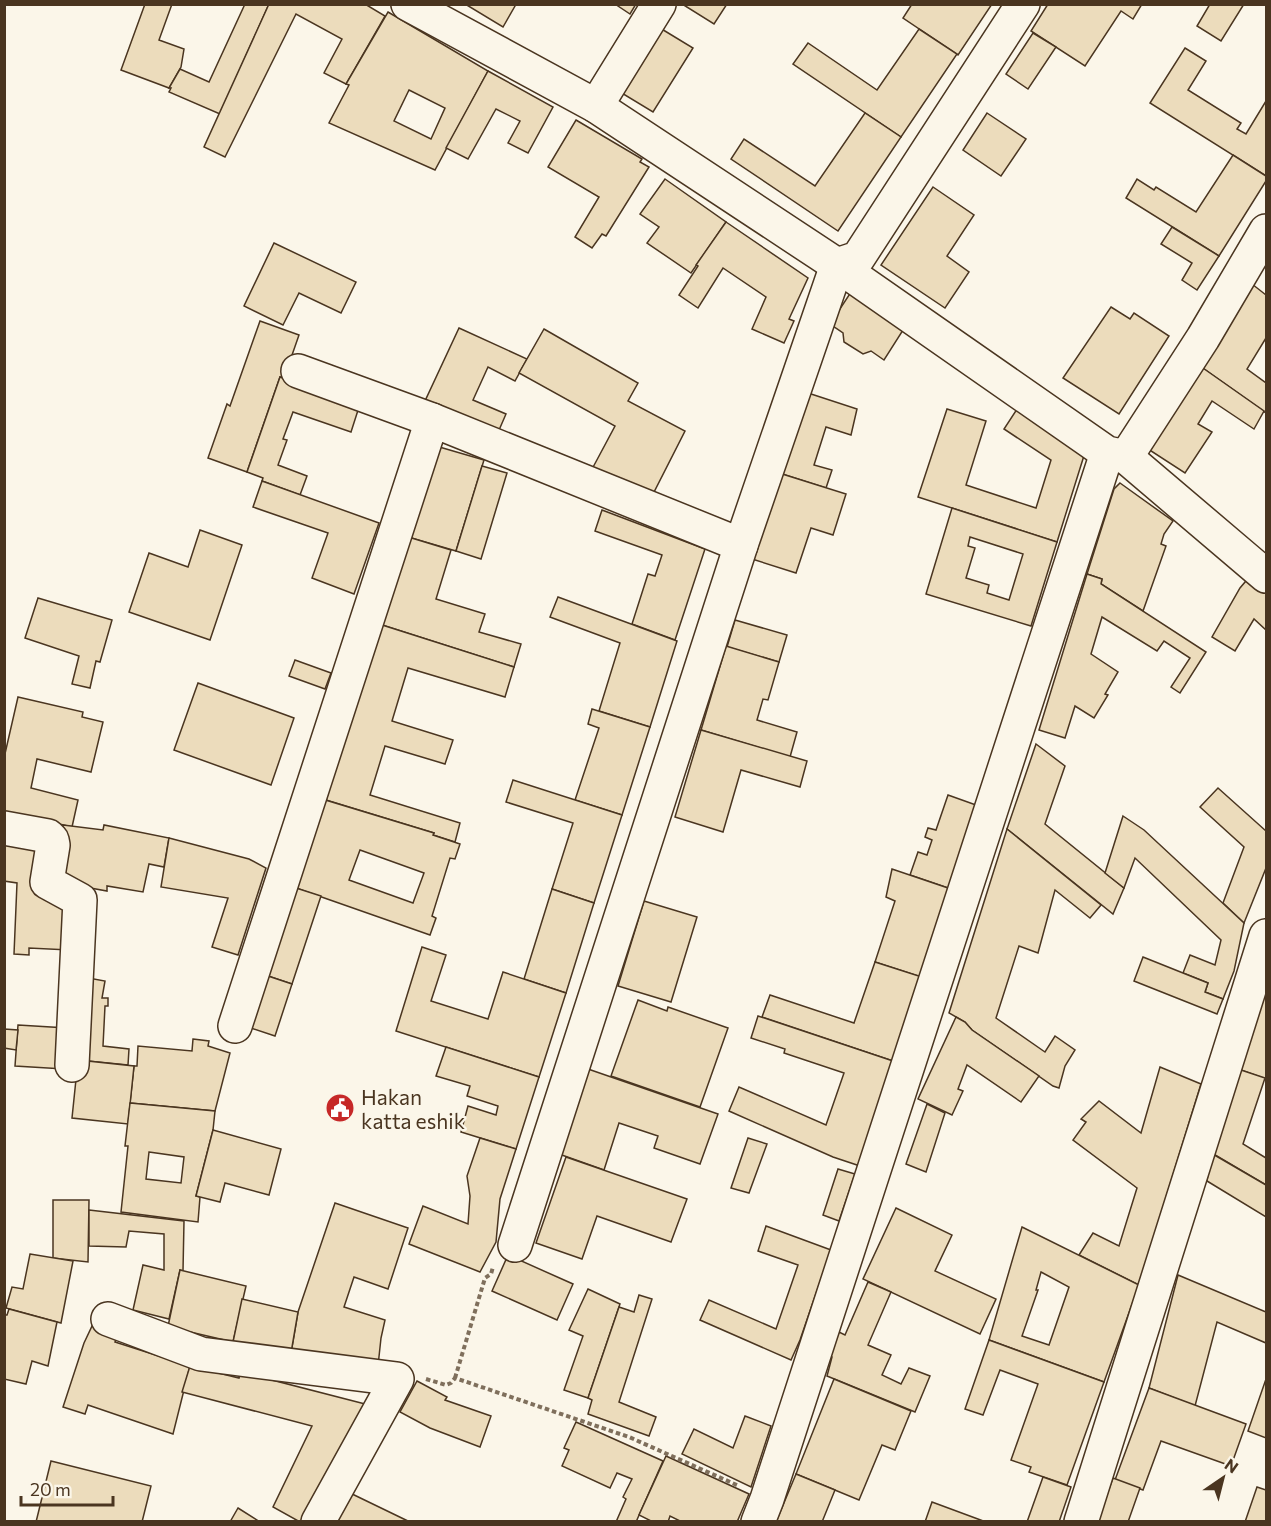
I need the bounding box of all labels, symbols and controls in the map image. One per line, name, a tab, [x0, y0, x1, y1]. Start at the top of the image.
place label: Hakan katta eshik	[361, 1084, 465, 1133]
public building icon: Hakan katta eshik	[324, 1092, 356, 1124]
north arrow	[1193, 1448, 1253, 1508]
text: N	[1222, 1454, 1242, 1477]
scale bar	[21, 1469, 112, 1507]
text: 20 m	[30, 1478, 71, 1500]

